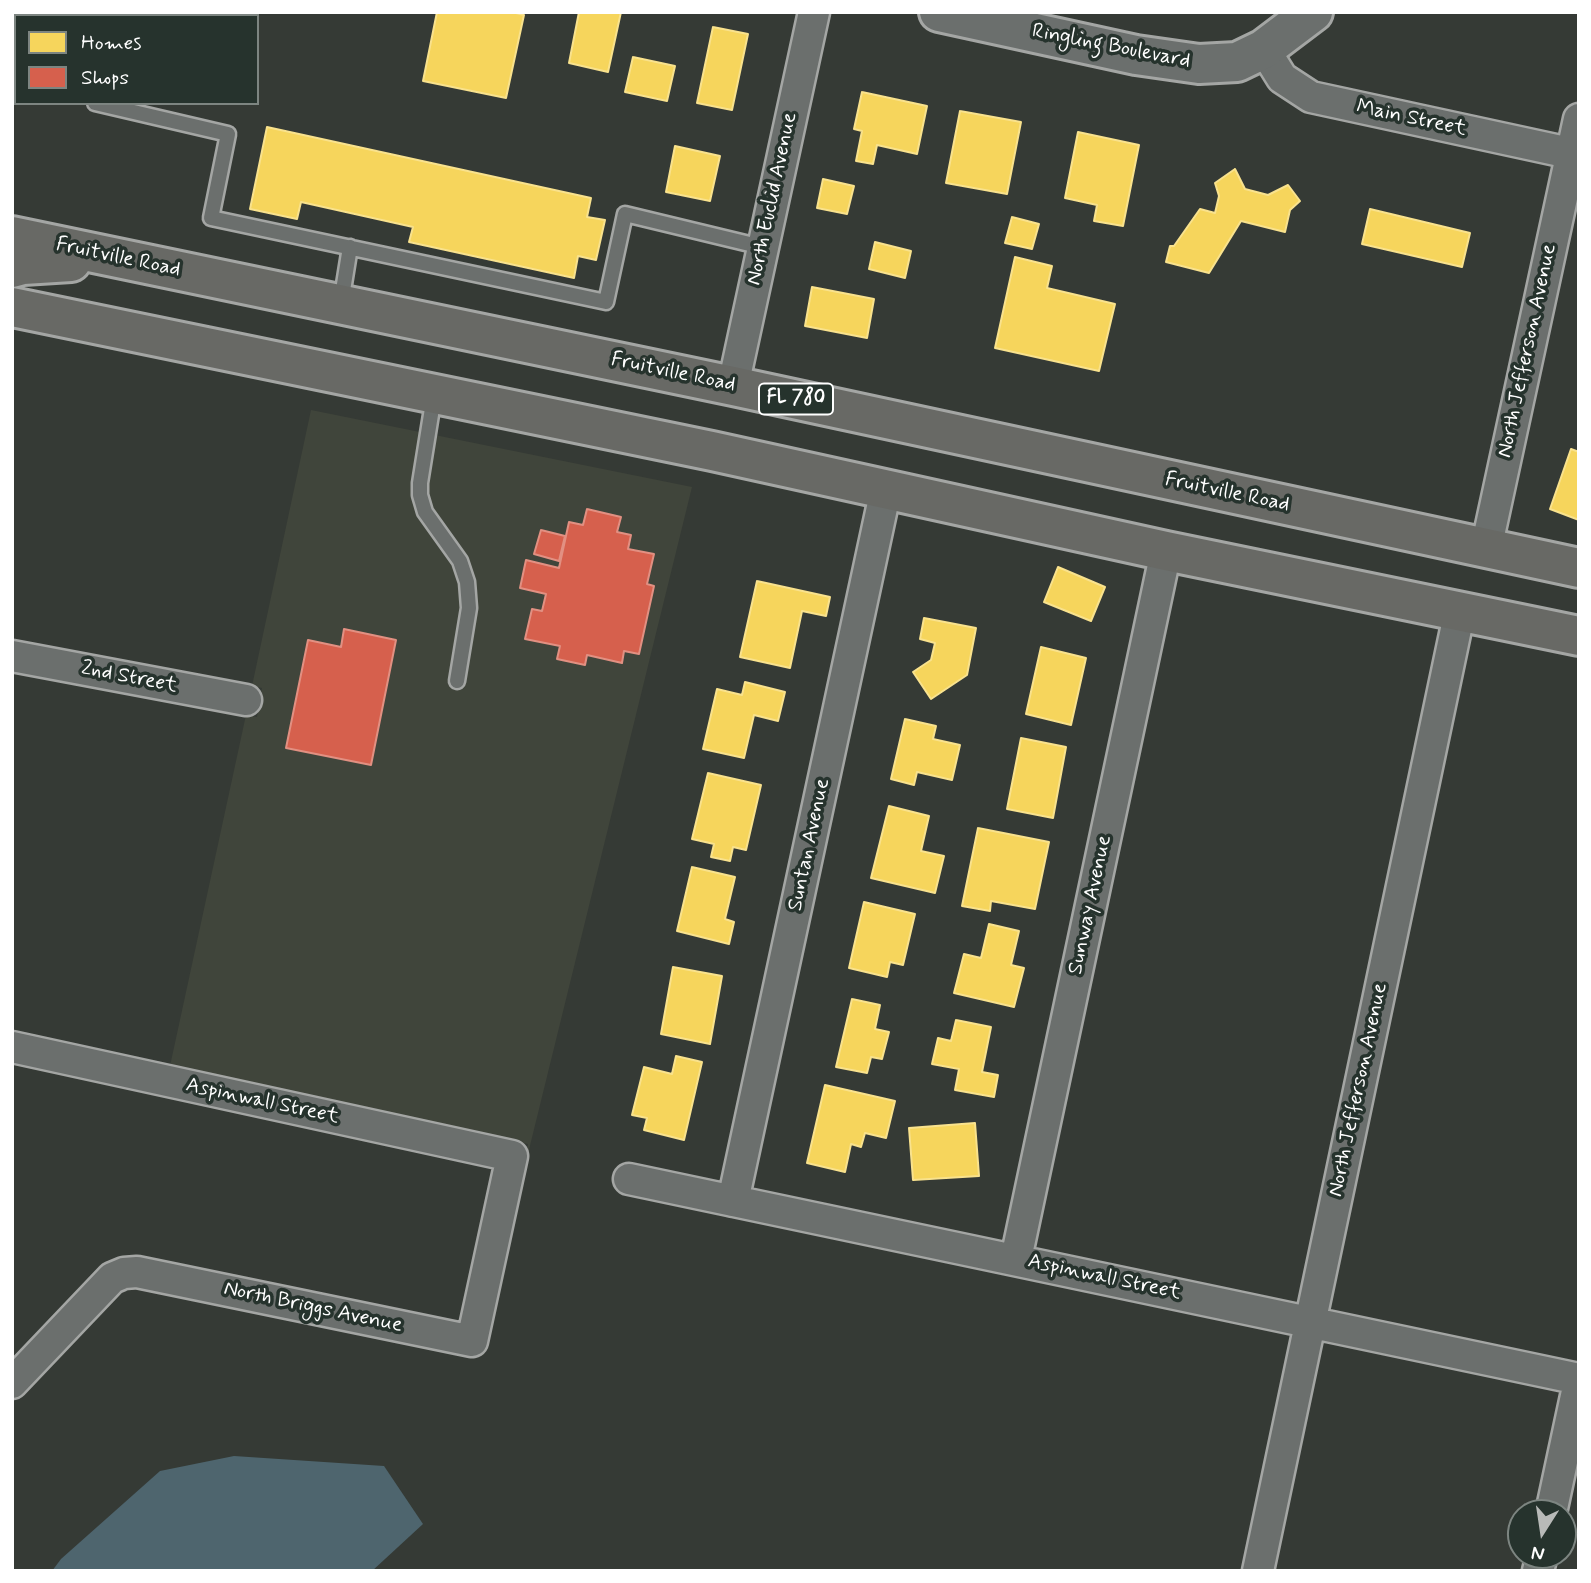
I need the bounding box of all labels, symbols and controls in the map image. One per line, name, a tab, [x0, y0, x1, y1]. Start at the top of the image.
legend	[14, 14, 259, 105]
street label: Ringling Boulevard	[1030, 19, 1192, 75]
text: Homes	[81, 29, 141, 57]
text: Shops	[81, 64, 129, 92]
street label: Main Street	[1354, 95, 1468, 143]
street label: North Euclid Avenue	[742, 110, 804, 288]
street label: Fruitville Road	[53, 233, 183, 283]
street label: North Jefferson Avenue	[1493, 242, 1563, 460]
street label: Fruitville Road	[608, 348, 738, 398]
road number: FL 780	[759, 384, 833, 414]
street label: Fruitville Road	[1162, 468, 1292, 518]
street label: 2nd Street	[79, 656, 179, 700]
street label: Suntan Avenue	[784, 776, 836, 914]
street label: Sunway Avenue	[1064, 833, 1118, 977]
street label: North Jefferson Avenue	[1324, 981, 1394, 1199]
street label: Aspinwall Street	[183, 1073, 341, 1131]
street label: Aspinwall Street	[1025, 1249, 1183, 1307]
street label: North Briggs Avenue	[221, 1277, 405, 1339]
north arrow	[1507, 1499, 1577, 1569]
text: N	[1529, 1540, 1547, 1567]

